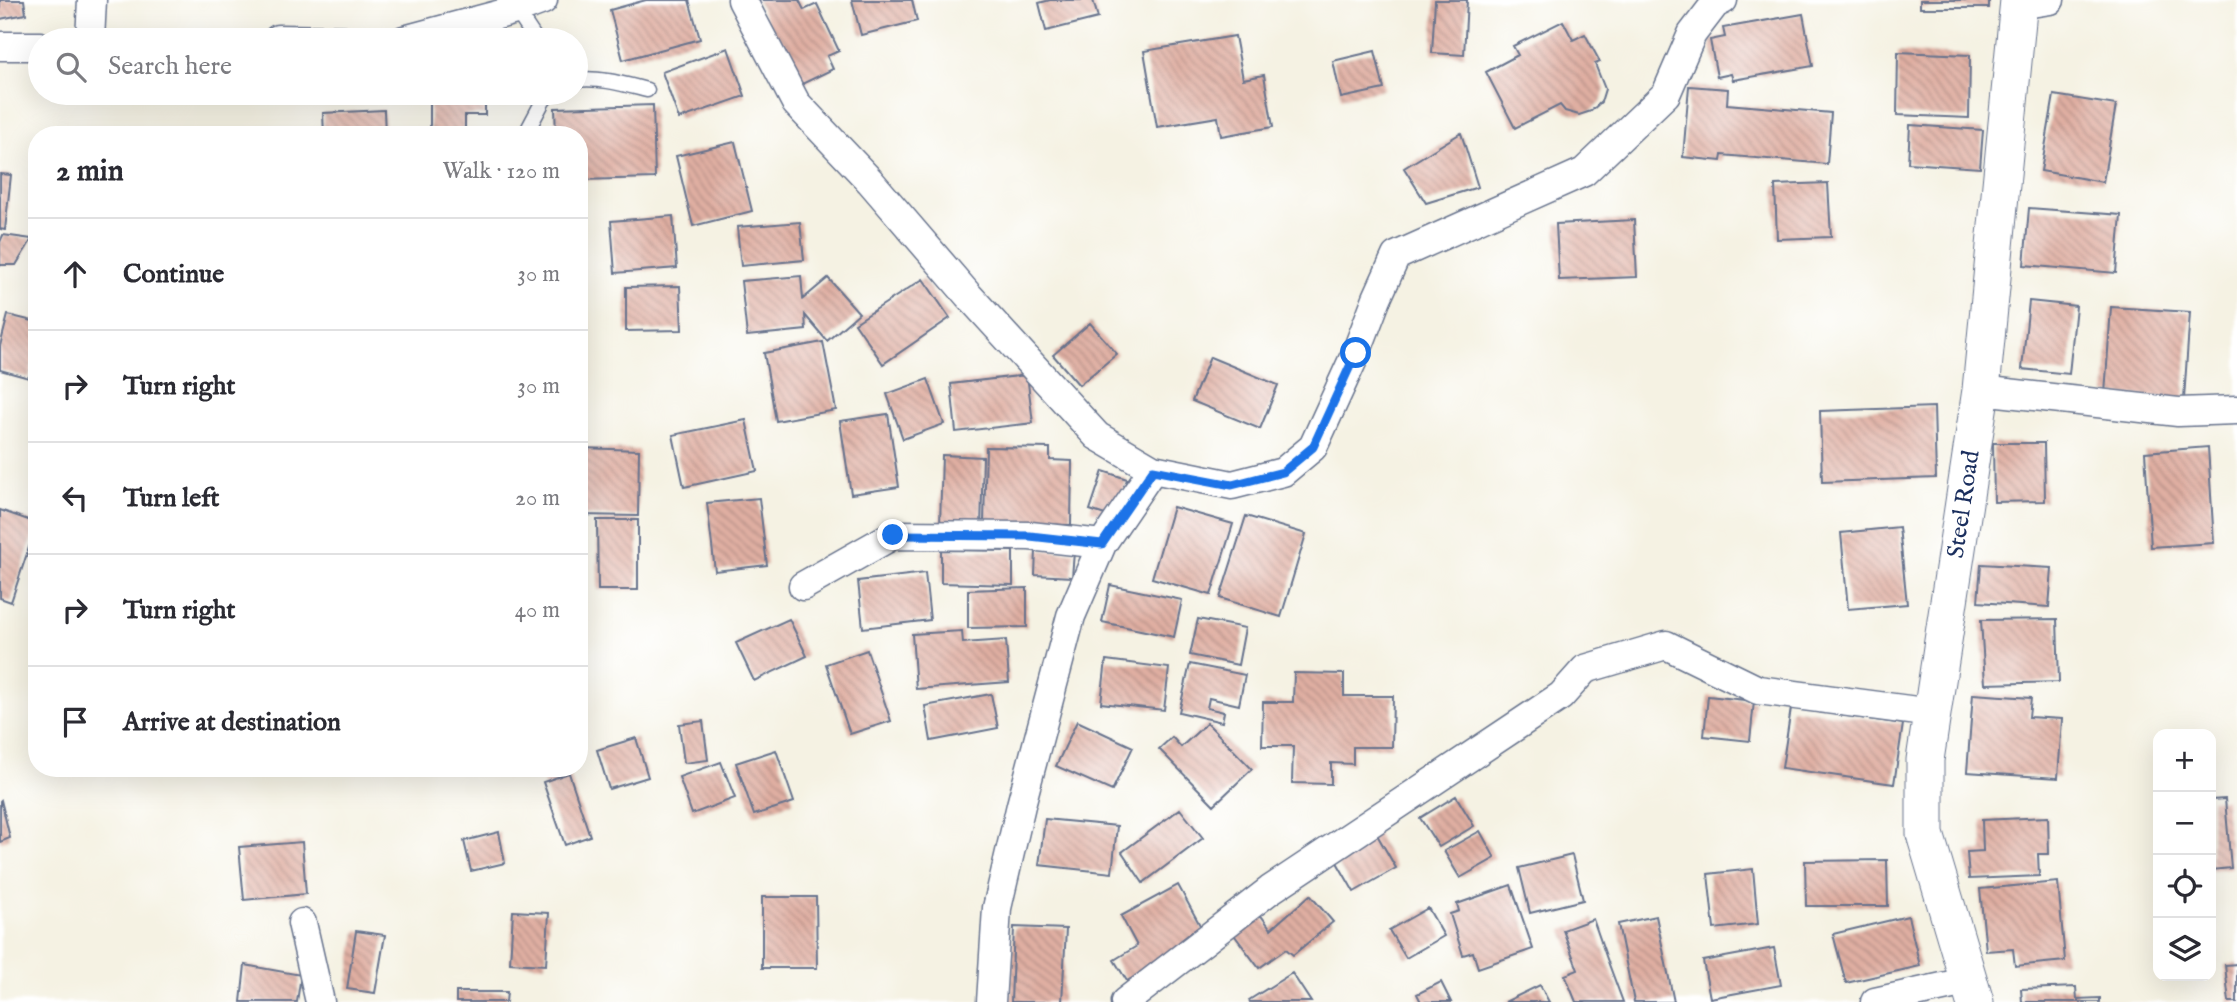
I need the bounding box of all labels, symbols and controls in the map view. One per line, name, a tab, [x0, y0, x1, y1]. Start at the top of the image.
search box	[28, 28, 588, 105]
icon: search	[52, 48, 90, 86]
text: Search here	[108, 50, 232, 83]
text: 2 min	[56, 153, 124, 191]
text: Walk · 120 m	[442, 157, 560, 186]
icon: ahead	[56, 255, 94, 293]
text: Continue	[123, 258, 224, 291]
text: 30 m	[517, 260, 560, 289]
route start	[1340, 337, 1371, 368]
icon: right	[56, 367, 94, 405]
text: Turn right	[123, 370, 236, 403]
text: 30 m	[517, 372, 560, 401]
street label: Steel Road	[1940, 448, 1987, 560]
icon: left	[56, 479, 94, 517]
text: Turn left	[123, 482, 220, 515]
text: 20 m	[515, 484, 560, 513]
route end	[877, 519, 908, 550]
icon: right	[56, 591, 94, 629]
text: Turn right	[123, 594, 236, 627]
text: 40 m	[515, 596, 560, 625]
icon: arrive	[56, 703, 94, 741]
text: Arrive at destination	[123, 706, 341, 739]
map controls	[2153, 729, 2216, 981]
button: +	[2153, 729, 2216, 792]
button: −	[2153, 792, 2216, 855]
button: locate	[2153, 855, 2216, 918]
button: layers	[2153, 918, 2216, 981]

